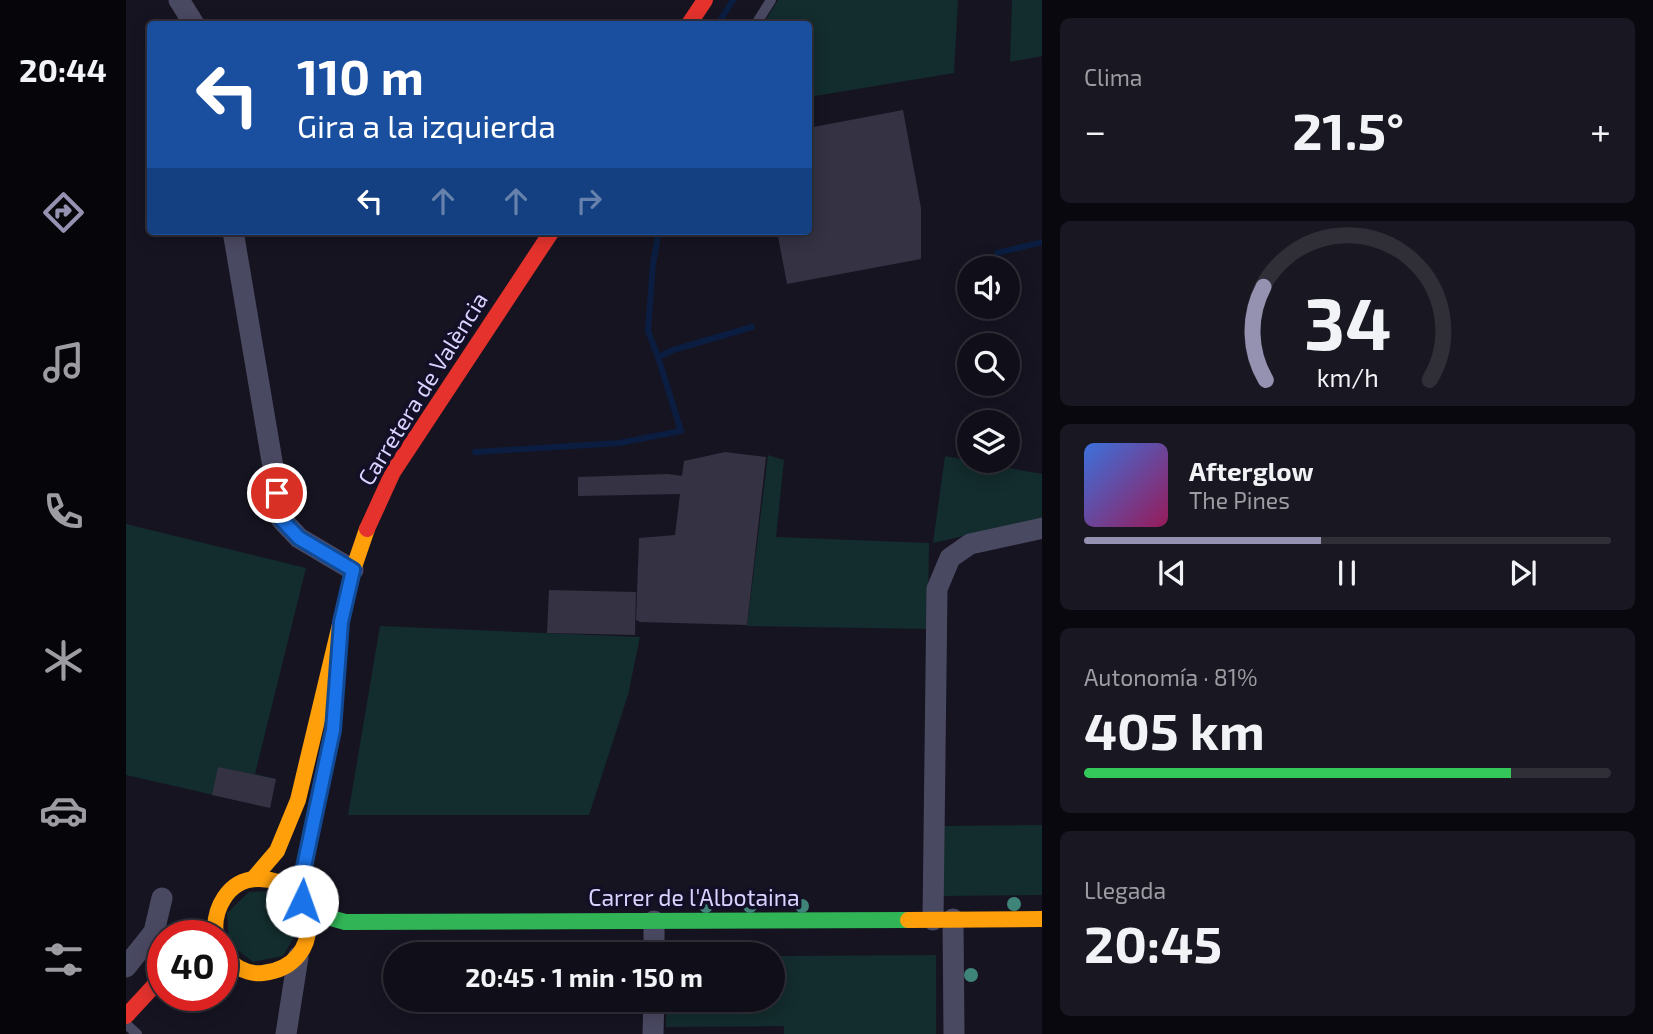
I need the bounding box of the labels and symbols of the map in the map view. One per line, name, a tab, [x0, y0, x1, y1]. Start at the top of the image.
street label: Carretera de València	[351, 287, 493, 490]
pin	[247, 463, 307, 523]
position arrow	[265, 864, 339, 938]
street label: Carrer de l'Albotaina	[588, 883, 800, 911]
speed limit sign: 40	[147, 920, 238, 1011]

